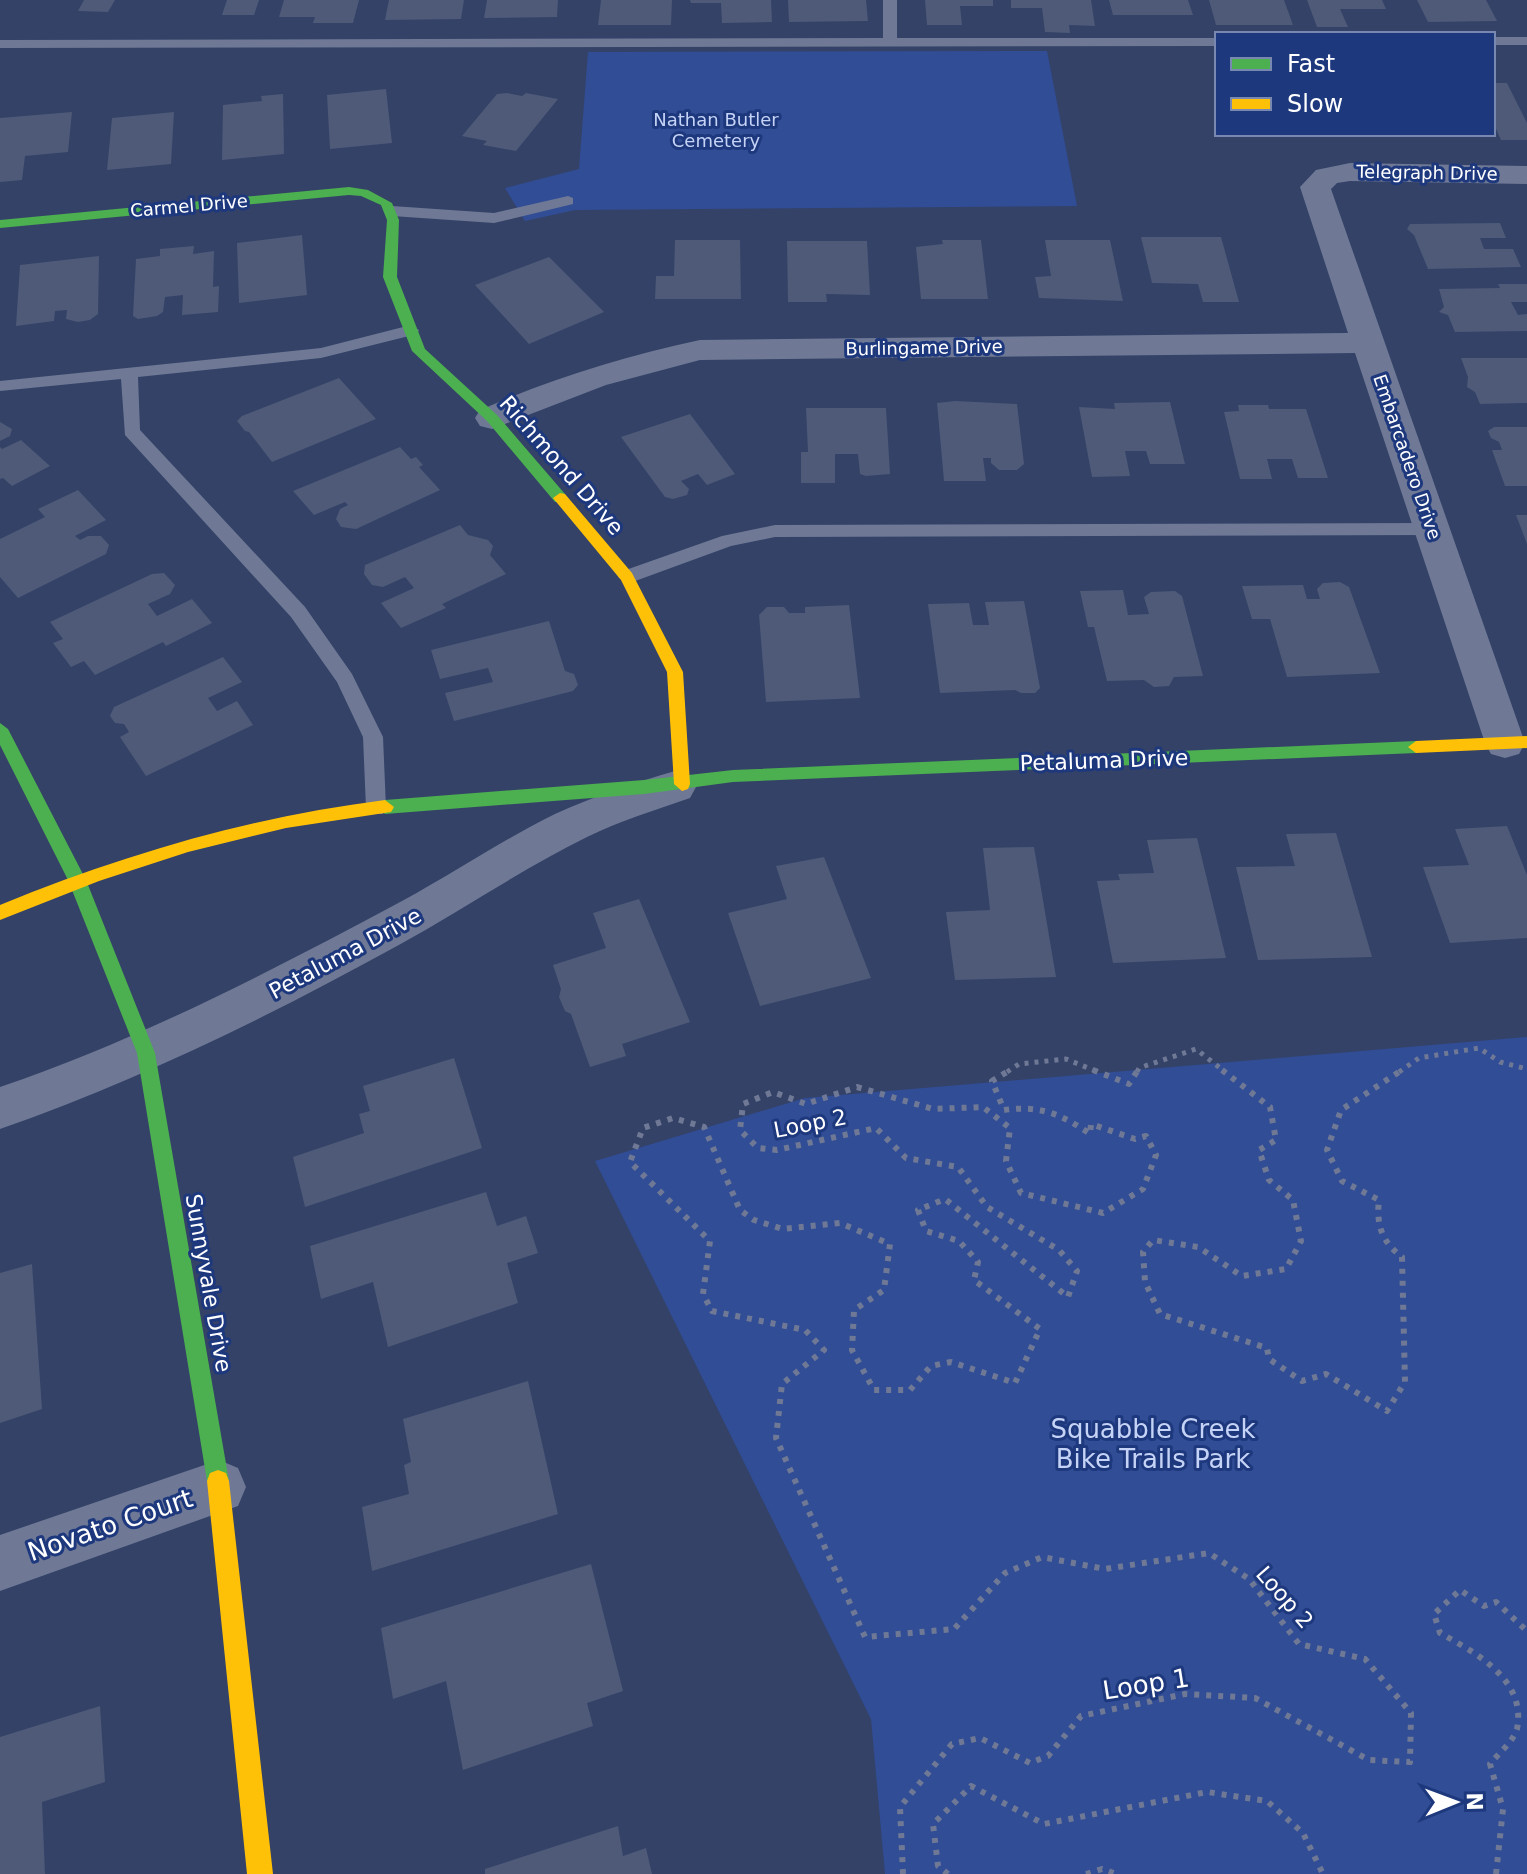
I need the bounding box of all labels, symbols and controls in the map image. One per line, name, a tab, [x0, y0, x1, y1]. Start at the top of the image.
legend	[1215, 32, 1495, 136]
text: Fast	[1287, 50, 1335, 78]
text: Slow	[1287, 90, 1343, 118]
park label: Nathan Butler Cemetery	[653, 109, 779, 151]
street label: Telegraph Drive	[1355, 161, 1498, 184]
street label: Carmel Drive	[129, 190, 249, 221]
street label: Burlingame Drive	[845, 336, 1003, 359]
street label: Embarcadero Drive	[1369, 371, 1446, 542]
street label: Richmond Drive	[494, 391, 629, 540]
street label: Petaluma Drive	[1019, 745, 1189, 776]
street label: Petaluma Drive	[265, 903, 426, 1004]
street label: Loop 2	[772, 1104, 849, 1143]
street label: Sunnyvale Drive	[181, 1192, 236, 1374]
park label: Squabble Creek Bike Trails Park	[1050, 1414, 1256, 1474]
street label: Novato Court	[24, 1483, 196, 1567]
street label: Loop 2	[1251, 1561, 1318, 1633]
street label: Loop 1	[1101, 1662, 1191, 1706]
north arrow	[1415, 1762, 1495, 1842]
text: N	[1462, 1792, 1487, 1811]

